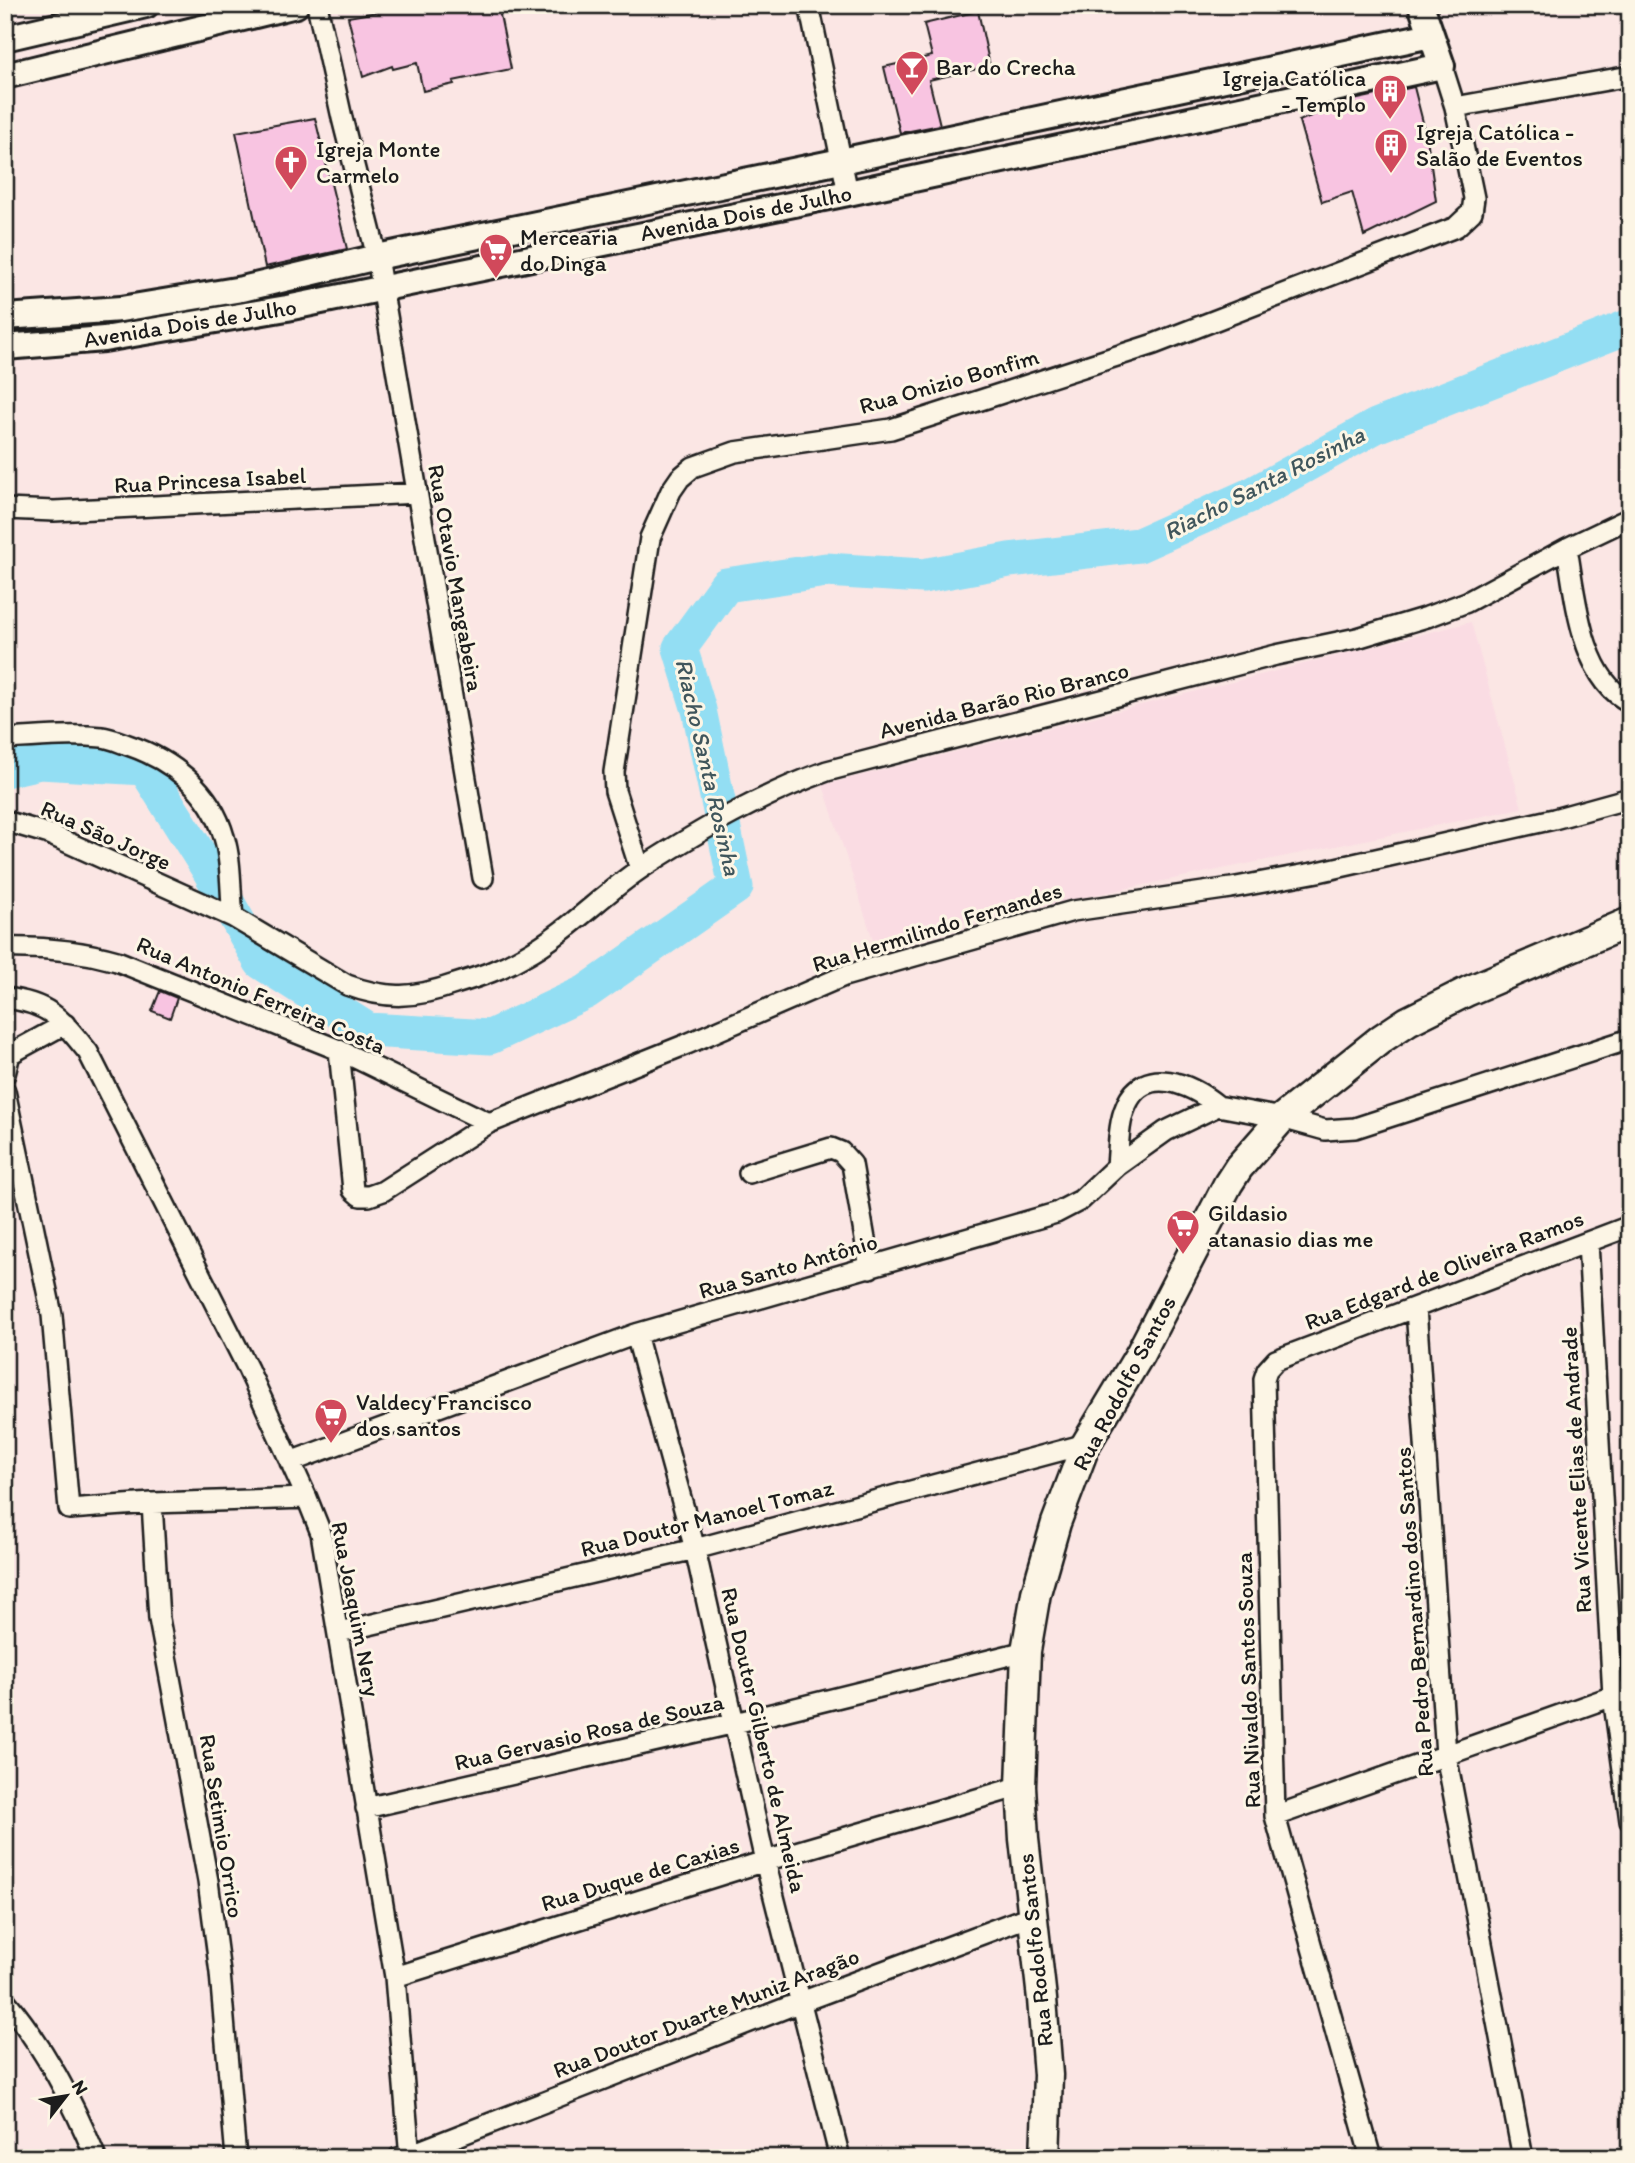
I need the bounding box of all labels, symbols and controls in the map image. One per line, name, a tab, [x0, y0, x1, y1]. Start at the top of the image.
bar icon: Bar do Crecha	[893, 48, 931, 97]
place label: Bar do Crecha	[936, 53, 1076, 81]
place label: Igreja Católica - Templo	[1222, 64, 1366, 118]
building icon: Igreja Católica - Templo	[1371, 72, 1409, 121]
place label: Igreja Católica - Salão de Eventos	[1416, 118, 1583, 172]
building icon: Igreja Católica - Salão de Eventos	[1372, 126, 1410, 175]
place label: Igreja Monte Carmelo	[316, 135, 441, 189]
church icon: Igreja Monte Carmelo	[272, 143, 310, 192]
street label: Avenida Dois de Julho	[638, 179, 854, 247]
place label: Mercearia do Dinga	[520, 223, 618, 277]
supermarket icon: Mercearia do Dinga	[477, 231, 515, 280]
street label: Avenida Dois de Julho	[82, 292, 298, 354]
street label: Rua Onizio Bonfim	[856, 342, 1042, 420]
water label: Riacho Santa Rosinha	[1158, 419, 1370, 546]
street label: Rua Princesa Isabel	[113, 461, 307, 499]
street label: Rua Otavio Mangabeira	[422, 462, 490, 694]
street label: Avenida Barão Rio Branco	[876, 655, 1132, 745]
water label: Riacho Santa Rosinha	[669, 656, 748, 879]
street label: Rua São Jorge	[37, 794, 175, 876]
street label: Rua Hermilindo Fernandes	[809, 876, 1065, 978]
street label: Rua Antonio Ferreira Costa	[132, 930, 390, 1060]
place label: Gildasio atanasio dias me	[1208, 1199, 1373, 1253]
street label: Rua Edgard de Oliveira Ramos	[1301, 1204, 1587, 1336]
supermarket icon: Gildasio atanasio dias me	[1164, 1207, 1202, 1256]
street label: Rua Santo Antônio	[695, 1227, 881, 1305]
street label: Rua Rodolfo Santos	[1066, 1291, 1182, 1475]
street label: Rua Vicente Elias de Andrade	[1555, 1326, 1597, 1614]
place label: Valdecy Francisco dos santos	[356, 1388, 532, 1442]
supermarket icon: Valdecy Francisco dos santos	[312, 1396, 350, 1445]
street label: Rua Pedro Bernardino dos Santos	[1389, 1446, 1439, 1778]
street label: Rua Doutor Manoel Tomaz	[578, 1473, 837, 1563]
street label: Rua Joaquim Nery	[325, 1519, 387, 1699]
street label: Rua Nivaldo Santos Souza	[1230, 1551, 1266, 1809]
street label: Rua Doutor Gilberto de Almeida	[715, 1585, 813, 1896]
street label: Rua Gervasio Rosa de Souza	[452, 1687, 726, 1777]
street label: Rua Setimio Orrico	[194, 1732, 250, 1920]
street label: Rua Duque de Caxias	[537, 1831, 743, 1917]
street label: Rua Rodolfo Santos	[1011, 1852, 1059, 2048]
street label: Rua Doutor Duarte Muniz Aragão	[549, 1942, 863, 2084]
north arrow	[32, 2062, 102, 2132]
text: N	[67, 2076, 93, 2099]

